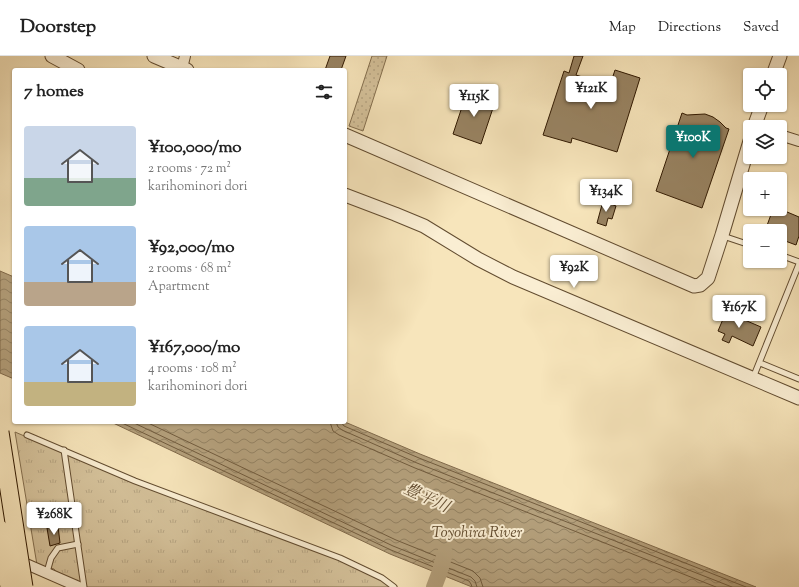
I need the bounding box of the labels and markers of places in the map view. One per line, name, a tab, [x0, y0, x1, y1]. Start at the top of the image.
pin: ¥121K	[563, 76, 619, 110]
pin: ¥115K	[446, 84, 502, 118]
pin: ¥100K	[665, 125, 721, 159]
pin: ¥134K	[578, 179, 634, 213]
pin: ¥92K	[550, 255, 598, 289]
pin: ¥167K	[711, 295, 767, 329]
pin: ¥268K	[26, 502, 82, 536]

